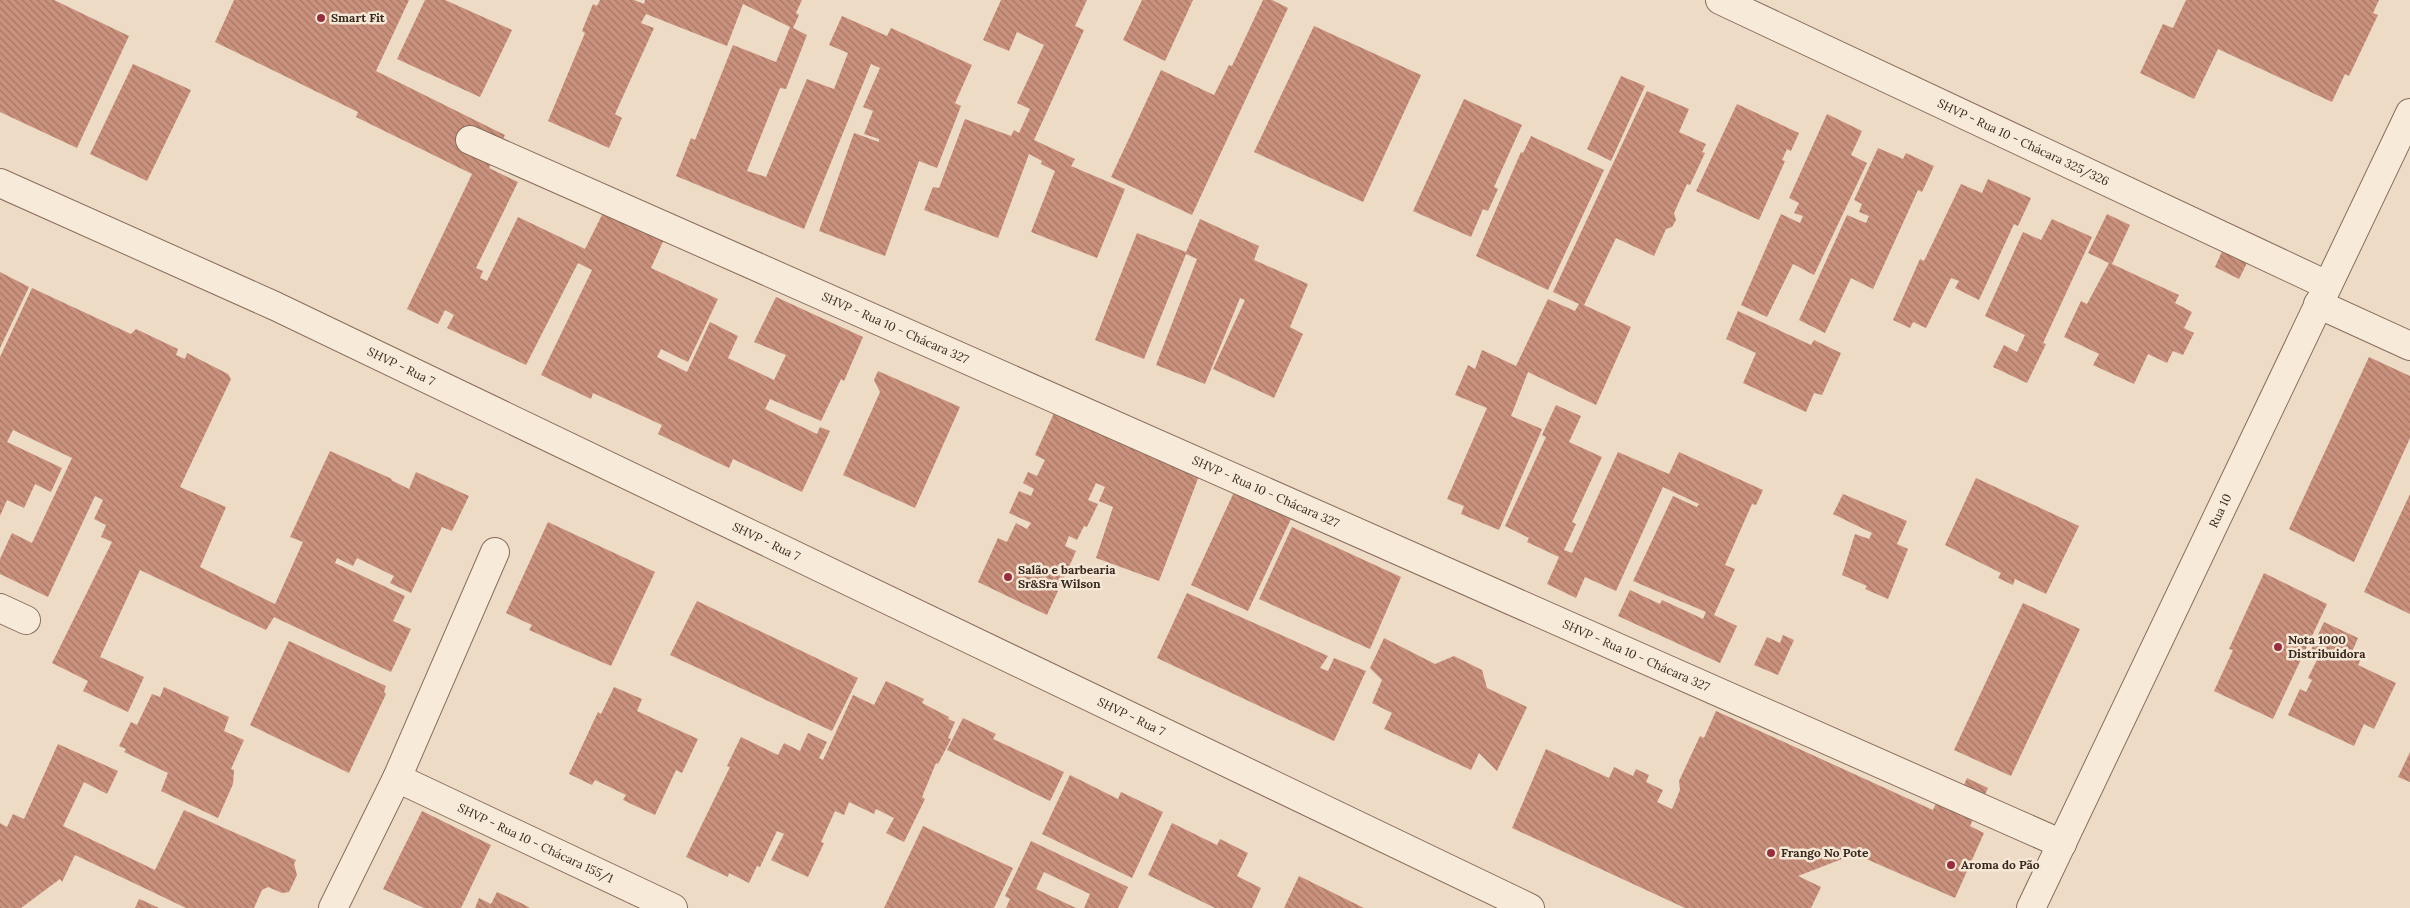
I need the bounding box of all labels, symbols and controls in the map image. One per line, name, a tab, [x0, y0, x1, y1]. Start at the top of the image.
place label: Smart Fit	[331, 10, 386, 25]
marker: Smart Fit	[315, 12, 327, 24]
street label: SHVP - Rua 10 - Chácara 325/326	[1935, 95, 2112, 189]
street label: SHVP - Rua 10 - Chácara 327	[820, 289, 972, 367]
street label: SHVP - Rua 7	[365, 343, 438, 389]
street label: SHVP - Rua 10 - Chácara 327	[1190, 452, 1342, 531]
street label: Rua 10	[2205, 491, 2234, 530]
street label: SHVP - Rua 7	[730, 519, 803, 564]
place label: Salão e barbearia Sr&Sra Wilson	[1018, 562, 1116, 591]
marker: Salão e barbearia Sr&Sra Wilson	[1002, 571, 1014, 583]
street label: SHVP - Rua 10 - Chácara 327	[1560, 616, 1712, 694]
place label: Nota 1000 Distribuidora	[2288, 632, 2366, 661]
marker: Nota 1000 Distribuidora	[2272, 641, 2284, 653]
street label: SHVP - Rua 7	[1095, 694, 1168, 739]
street label: SHVP - Rua 10 - Chácara 155/1	[456, 800, 616, 886]
place label: Frango No Pote	[1781, 845, 1869, 860]
marker: Frango No Pote	[1765, 847, 1777, 859]
place label: Aroma do Pão	[1961, 857, 2040, 872]
marker: Aroma do Pão	[1945, 859, 1957, 871]

